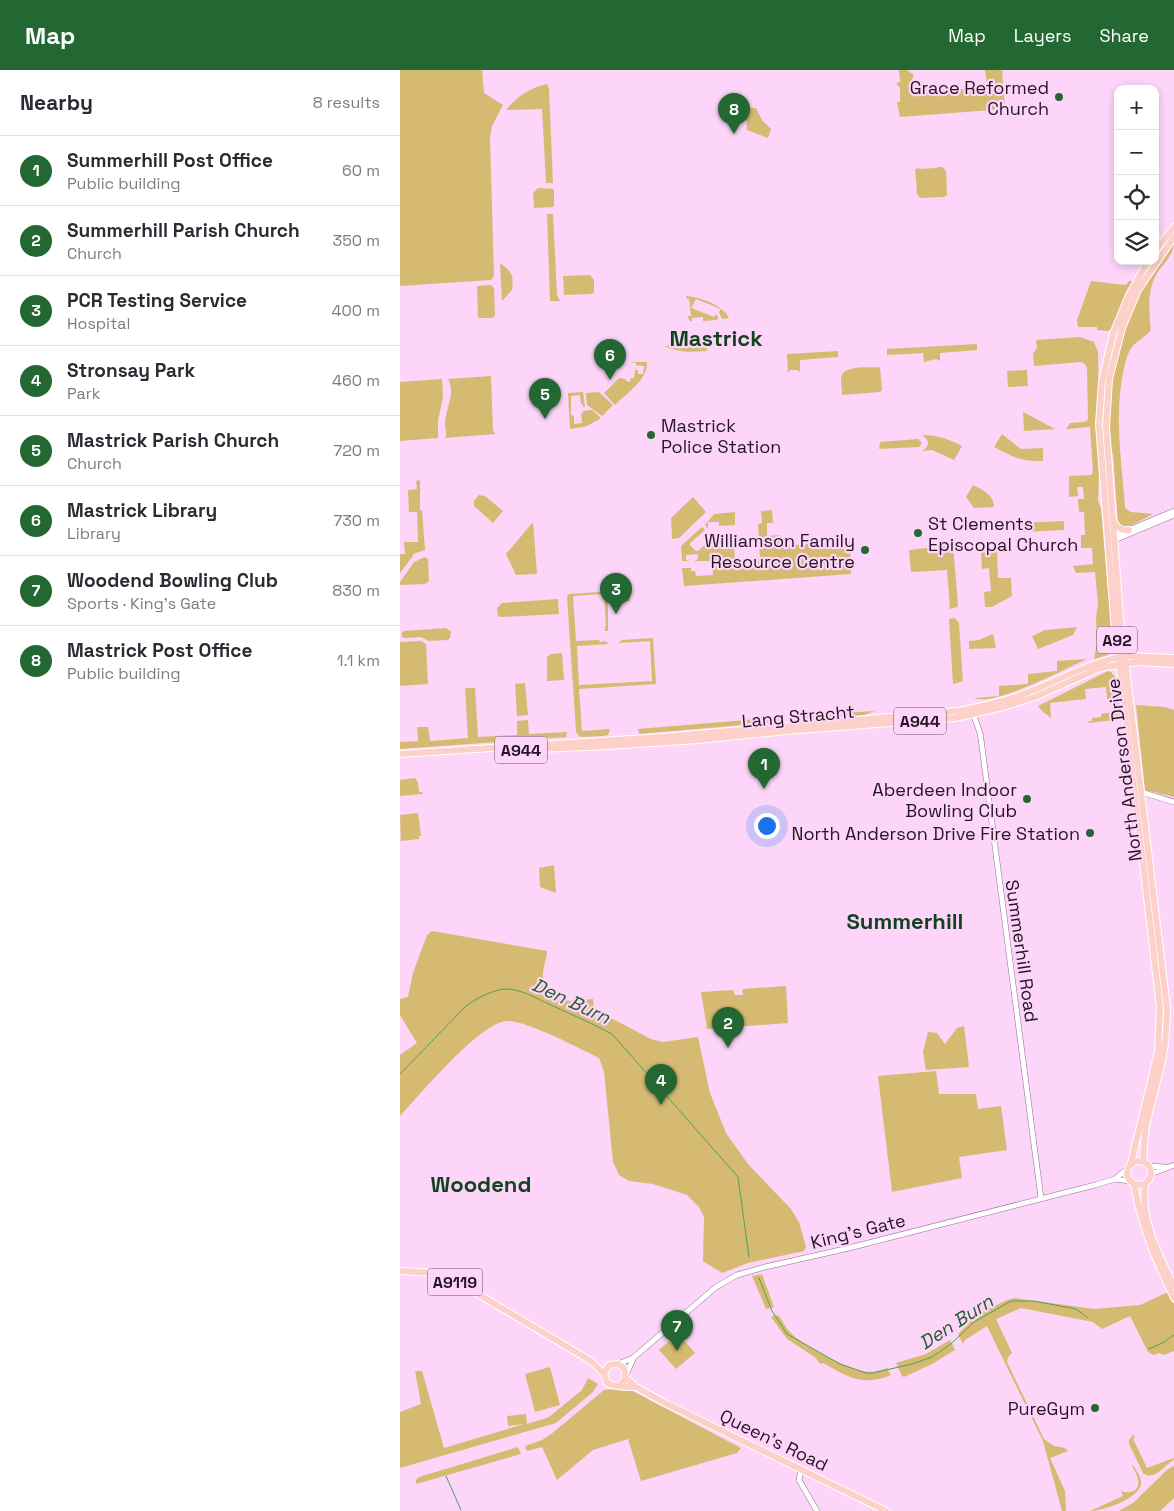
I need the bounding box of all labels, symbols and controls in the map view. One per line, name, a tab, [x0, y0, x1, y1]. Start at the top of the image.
text: Map	[25, 20, 75, 51]
text: Map	[948, 24, 986, 47]
text: Layers	[1014, 24, 1071, 47]
text: Share	[1099, 24, 1149, 47]
place label: Grace Reformed Church	[910, 76, 1049, 120]
map controls	[1114, 85, 1159, 265]
button: +	[1114, 85, 1159, 130]
text: Nearby	[20, 89, 93, 116]
marker: Grace Reformed Church	[1053, 91, 1065, 103]
text: 8 results	[313, 92, 380, 113]
pin: 8	[718, 93, 750, 134]
button: −	[1114, 130, 1159, 175]
text: Summerhill Post Office	[67, 148, 273, 173]
text: 1	[32, 160, 40, 181]
text: 60 m	[342, 160, 380, 181]
text: Public building	[67, 173, 180, 194]
button: locate	[1114, 175, 1159, 220]
text: Summerhill Parish Church	[67, 218, 300, 243]
button: layers	[1114, 220, 1159, 265]
text: 2	[31, 230, 41, 251]
text: 350 m	[333, 230, 380, 251]
text: Church	[67, 243, 122, 264]
text: PCR Testing Service	[67, 288, 247, 313]
text: 3	[31, 300, 41, 321]
text: 400 m	[332, 300, 380, 321]
text: Hospital	[67, 313, 130, 334]
district label: Mastrick	[669, 324, 763, 352]
pin: 6	[594, 339, 626, 380]
text: Stronsay Park	[67, 358, 195, 383]
text: 4	[31, 370, 41, 391]
text: 460 m	[332, 370, 380, 391]
pin: 5	[529, 378, 561, 419]
text: Park	[67, 383, 100, 404]
place label: Mastrick Police Station	[661, 414, 781, 458]
text: Mastrick Parish Church	[67, 428, 279, 453]
marker: Mastrick Police Station	[645, 429, 657, 441]
text: 5	[31, 440, 41, 461]
text: 720 m	[333, 440, 380, 461]
text: Church	[67, 453, 122, 474]
text: Mastrick Library	[67, 498, 217, 523]
text: 6	[31, 510, 41, 531]
text: 730 m	[333, 510, 380, 531]
place label: St Clements Episcopal Church	[928, 512, 1078, 556]
text: Library	[67, 523, 121, 544]
marker: St Clements Episcopal Church	[912, 527, 924, 539]
place label: Williamson Family Resource Centre	[704, 529, 855, 573]
marker: Williamson Family Resource Centre	[859, 544, 871, 556]
text: Woodend Bowling Club	[67, 568, 278, 593]
pin: 3	[600, 573, 632, 614]
text: 7	[32, 580, 40, 601]
text: 830 m	[332, 580, 380, 601]
text: Sports · King's Gate	[67, 593, 216, 614]
road number: A92	[1097, 626, 1137, 654]
text: Mastrick Post Office	[67, 638, 252, 663]
text: 8	[31, 650, 41, 671]
text: 1.1 km	[337, 650, 380, 671]
text: Public building	[67, 663, 180, 684]
street label: North Anderson Drive	[1101, 677, 1147, 863]
street label: Lang Stracht	[741, 700, 855, 732]
road number: A944	[894, 707, 946, 734]
road number: A944	[495, 736, 547, 764]
pin: 1	[748, 748, 780, 789]
place label: Aberdeen Indoor Bowling Club	[872, 778, 1017, 822]
marker: Aberdeen Indoor Bowling Club	[1021, 793, 1033, 805]
your location	[754, 813, 780, 839]
place label: North Anderson Drive Fire Station	[791, 822, 1080, 845]
marker: North Anderson Drive Fire Station	[1084, 827, 1096, 839]
street label: Summerhill Road	[1001, 878, 1043, 1024]
district label: Summerhill	[847, 907, 963, 935]
water label: Den Burn	[528, 972, 614, 1030]
pin: 2	[712, 1007, 744, 1048]
pin: 4	[645, 1064, 677, 1105]
district label: Woodend	[431, 1170, 531, 1198]
street label: King's Gate	[808, 1208, 908, 1254]
road number: A9119	[428, 1268, 482, 1296]
water label: Den Burn	[914, 1289, 998, 1355]
pin: 7	[661, 1310, 693, 1351]
place label: PureGym	[1008, 1397, 1085, 1420]
marker: PureGym	[1089, 1402, 1101, 1414]
street label: Queen's Road	[716, 1404, 832, 1476]

